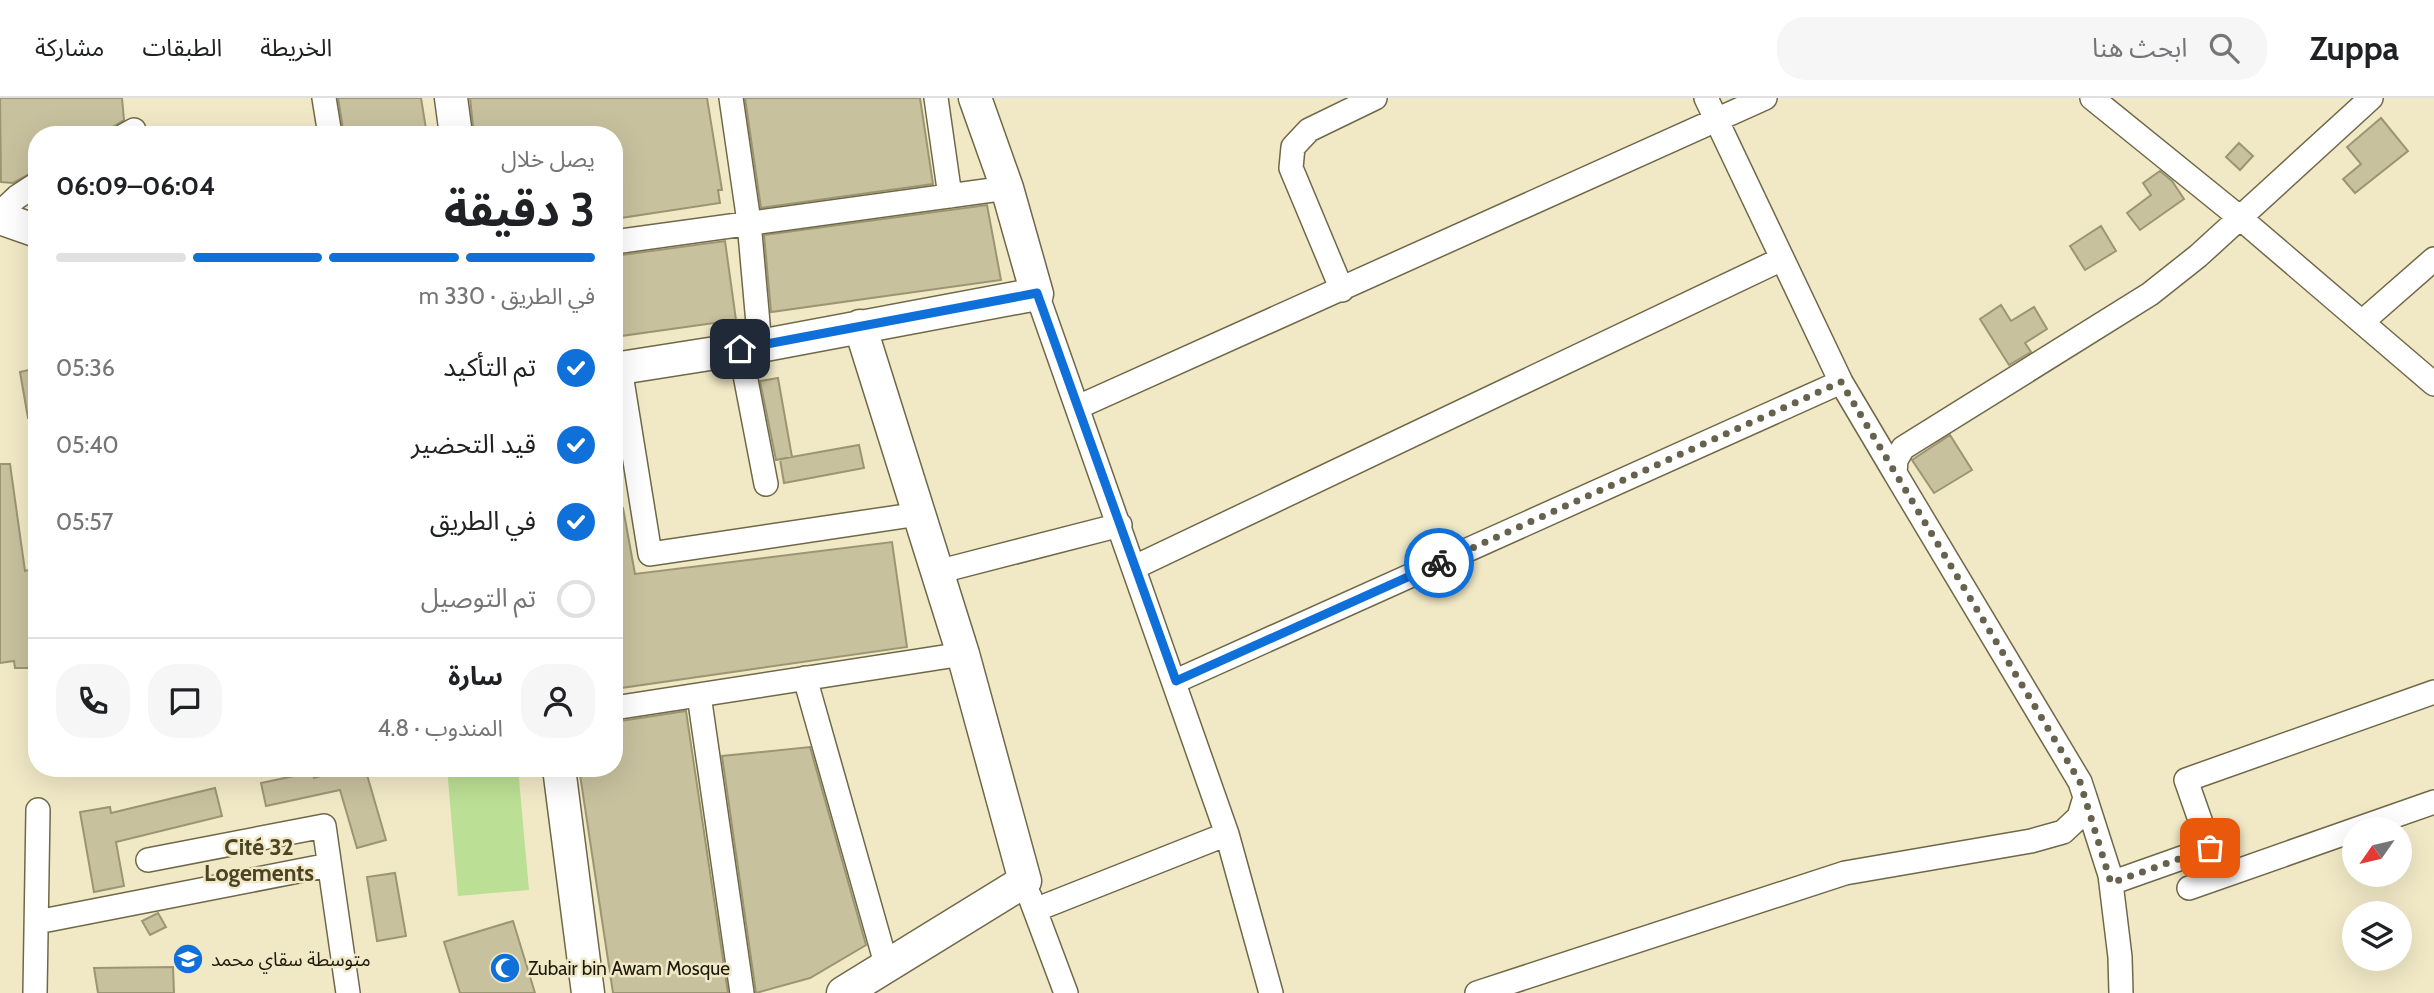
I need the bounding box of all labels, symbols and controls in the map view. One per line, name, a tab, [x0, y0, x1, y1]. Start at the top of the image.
search box	[1777, 17, 2267, 80]
text: Zuppa	[2309, 28, 2399, 68]
icon: search	[2205, 29, 2243, 67]
text: ابحث هنا	[2092, 32, 2187, 64]
text: مشاركة	[35, 33, 104, 62]
text: الطبقات	[142, 33, 222, 62]
text: الخريطة	[260, 33, 332, 62]
text: يصل خلال	[501, 145, 595, 173]
text: 06:04–06:09	[56, 170, 215, 202]
text: 3 دقيقة	[444, 182, 595, 238]
text: في الطريق · 330 m	[419, 282, 595, 310]
pin	[710, 319, 770, 379]
icon: home	[721, 330, 759, 368]
icon: check	[557, 349, 595, 387]
text: تم التأكيد	[443, 351, 536, 383]
text: 05:36	[56, 354, 115, 382]
icon: check	[557, 426, 595, 464]
text: قيد التحضير	[411, 428, 536, 460]
text: 05:40	[56, 431, 119, 459]
icon: check	[557, 503, 595, 541]
text: في الطريق	[430, 505, 536, 537]
text: 05:57	[56, 508, 113, 536]
courier	[1404, 528, 1474, 598]
icon: bike	[1420, 544, 1458, 582]
text: تم التوصيل	[421, 582, 536, 614]
text: سارة	[448, 660, 503, 692]
button: phone	[56, 664, 130, 738]
button: chat	[148, 664, 222, 738]
button: person	[521, 664, 595, 738]
text: المندوب · 4.8	[378, 714, 503, 742]
north arrow	[2342, 817, 2412, 887]
map controls	[2342, 817, 2412, 971]
pin	[2180, 818, 2240, 878]
icon: bag	[2191, 829, 2229, 867]
district label: Cité 32 Logements	[204, 833, 314, 887]
button: layers	[2342, 901, 2412, 971]
school or university icon: متوسطة سقاي محمد	[171, 942, 205, 976]
place label: متوسطة سقاي محمد	[211, 948, 371, 974]
mosque icon: Zubair bin Awam Mosque	[488, 951, 522, 985]
place label: Zubair bin Awam Mosque	[528, 957, 730, 980]

